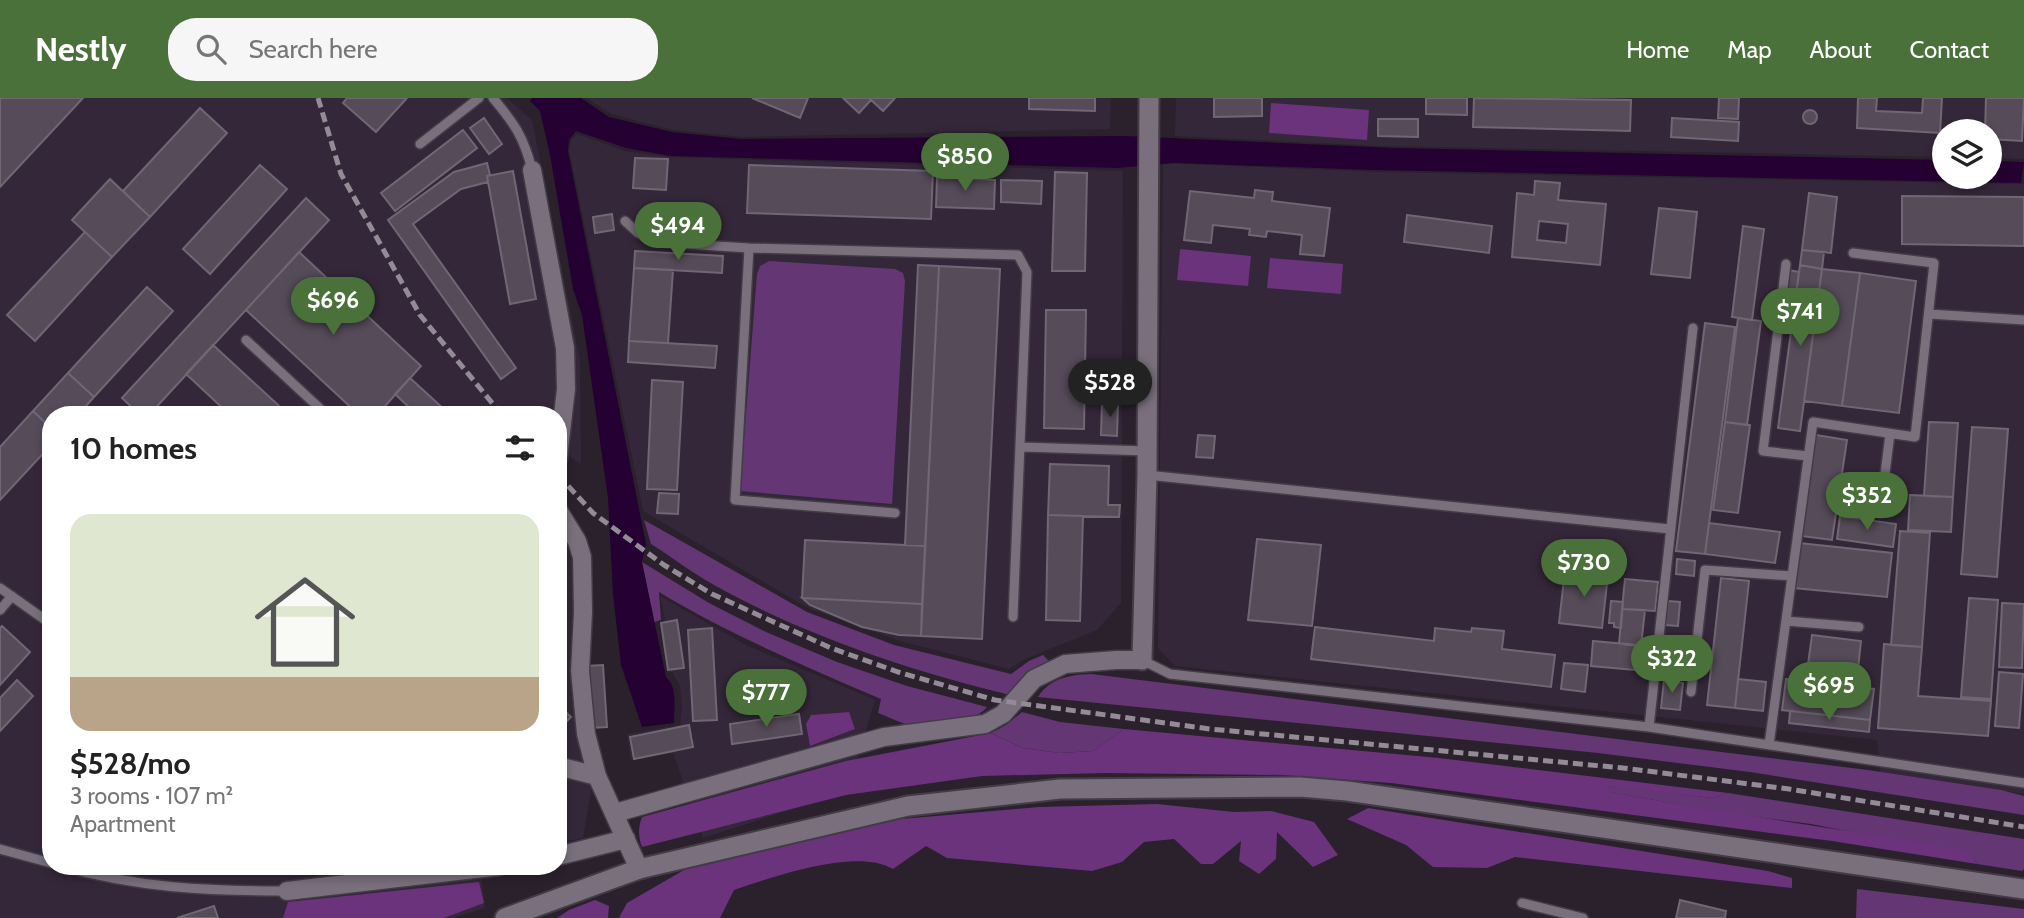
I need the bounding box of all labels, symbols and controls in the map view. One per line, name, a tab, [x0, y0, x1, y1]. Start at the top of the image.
search box	[168, 18, 658, 81]
text: Nestly	[35, 29, 126, 69]
icon: search	[192, 30, 230, 68]
text: Search here	[248, 33, 378, 65]
text: Home	[1626, 35, 1689, 64]
text: Map	[1727, 35, 1772, 64]
text: About	[1810, 35, 1872, 64]
text: Contact	[1910, 35, 1989, 64]
map controls	[1932, 119, 2002, 189]
button: layers	[1932, 119, 2002, 189]
pin: $850	[924, 134, 1006, 193]
text: $850	[937, 142, 993, 170]
pin: $494	[637, 202, 719, 262]
text: $494	[651, 211, 705, 239]
pin: $696	[292, 278, 374, 337]
text: $696	[307, 286, 359, 314]
pin: $741	[1759, 288, 1841, 348]
text: $741	[1777, 297, 1823, 325]
pin: $528	[1069, 360, 1151, 419]
text: $528	[1084, 368, 1136, 396]
icon: filters	[501, 429, 539, 467]
text: 10 homes	[70, 430, 197, 467]
pin: $352	[1826, 472, 1908, 532]
text: $352	[1842, 481, 1892, 509]
pin: $730	[1543, 540, 1625, 599]
text: $730	[1557, 548, 1611, 576]
icon: home	[242, 559, 368, 685]
pin: $322	[1631, 636, 1713, 695]
text: $322	[1647, 644, 1697, 672]
pin: $695	[1788, 662, 1870, 722]
pin: $777	[725, 670, 807, 729]
text: $695	[1803, 671, 1855, 699]
text: $777	[742, 678, 790, 706]
text: $528/mo	[70, 745, 191, 782]
text: 3 rooms · 107 m²	[70, 782, 233, 810]
text: Apartment	[70, 810, 175, 838]

